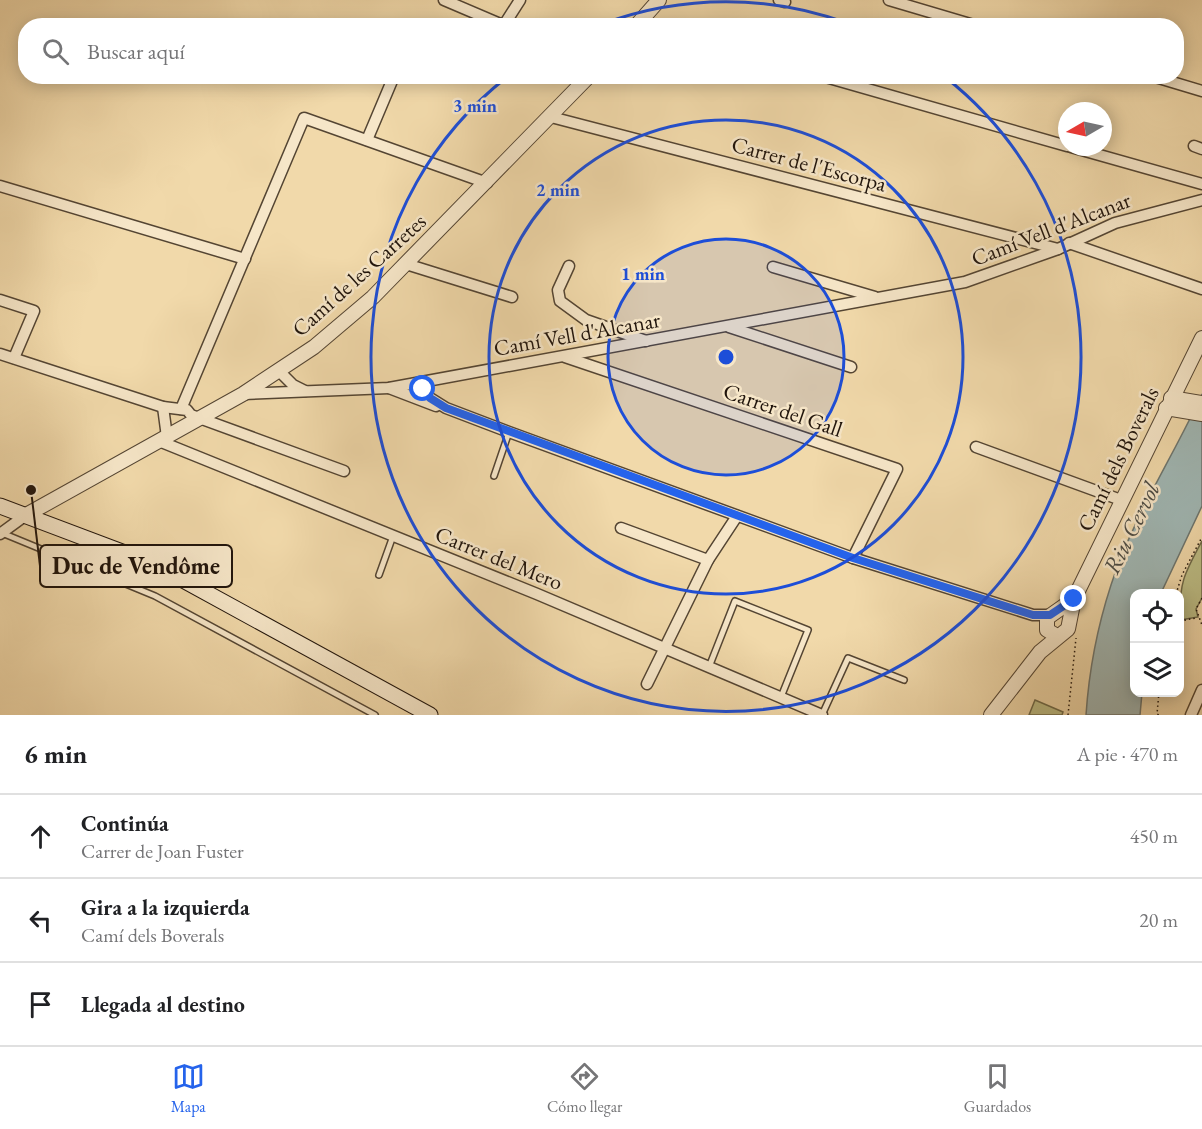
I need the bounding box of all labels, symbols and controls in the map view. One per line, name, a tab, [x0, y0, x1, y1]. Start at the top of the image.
search box	[18, 18, 1184, 84]
icon: search	[39, 35, 72, 68]
text: Buscar aquí	[87, 37, 185, 66]
text: 3 min	[453, 94, 497, 117]
north arrow	[1058, 102, 1112, 156]
street label: Carrer de l'Escorpa	[728, 129, 890, 199]
text: 2 min	[536, 178, 580, 201]
street label: Camí Vell d'Alcanar	[967, 185, 1136, 273]
street label: Camí de les Carretes	[286, 207, 432, 343]
text: 1 min	[621, 262, 665, 285]
street label: Camí Vell d'Alcanar	[491, 305, 663, 363]
centre of rings	[716, 347, 736, 367]
route start	[409, 375, 435, 401]
street label: Carrer del Gall	[720, 376, 846, 444]
street label: Camí dels Boverals	[1070, 382, 1166, 536]
water label: Riu Cervol	[1096, 476, 1167, 579]
street label: Carrer del Mero	[431, 519, 567, 597]
callout: Duc de Vendôme	[40, 545, 232, 587]
text: Duc de Vendôme	[52, 550, 220, 581]
route end	[1060, 585, 1086, 611]
map controls	[1130, 589, 1184, 697]
button: locate	[1130, 589, 1184, 643]
button: layers	[1130, 643, 1184, 697]
text: 6 min	[24, 737, 87, 771]
text: A pie · 470 m	[1077, 741, 1178, 767]
text: Continúa	[81, 809, 169, 838]
icon: ahead	[24, 820, 57, 853]
text: 450 m	[1130, 823, 1178, 849]
text: Carrer de Joan Fuster	[81, 838, 244, 864]
text: Gira a la izquierda	[81, 893, 250, 922]
icon: left	[24, 904, 57, 937]
text: 20 m	[1139, 907, 1178, 933]
text: Camí dels Boverals	[81, 922, 224, 948]
icon: arrive	[24, 988, 57, 1021]
text: Llegada al destino	[81, 990, 245, 1019]
tab: Mapa	[171, 1060, 206, 1117]
tab: Cómo llegar	[547, 1060, 622, 1117]
tab: Guardados	[964, 1060, 1031, 1117]

